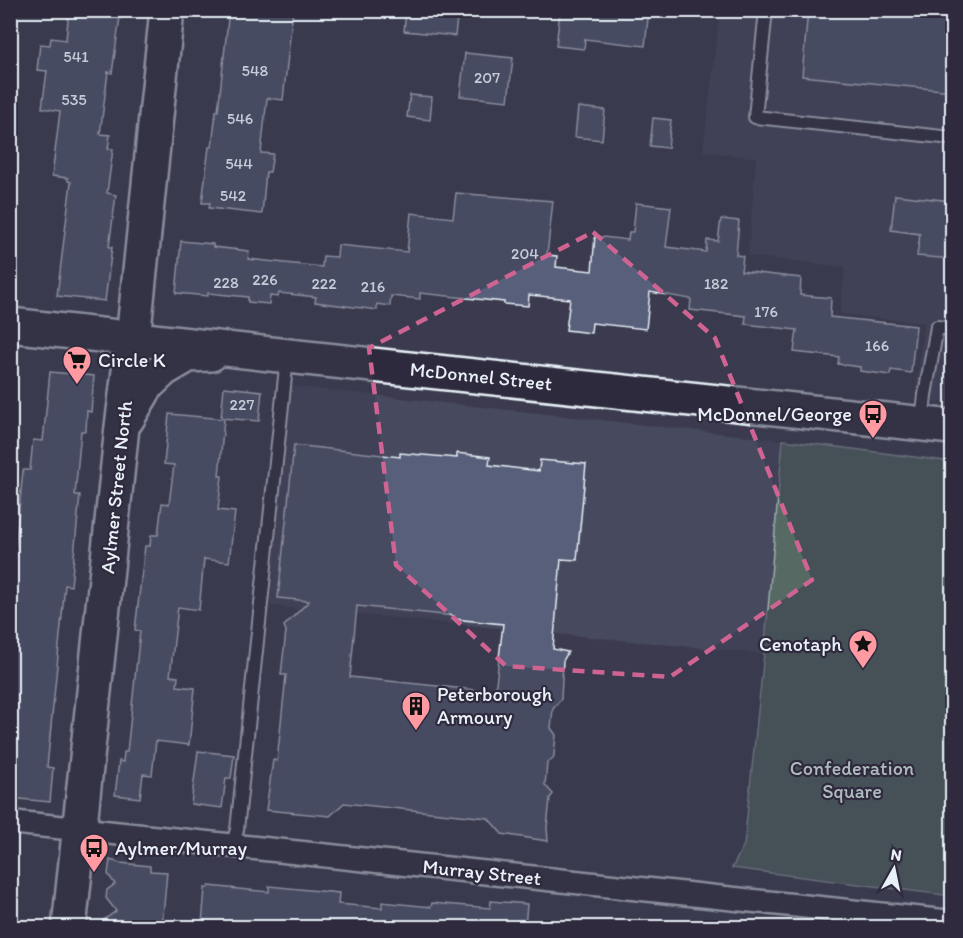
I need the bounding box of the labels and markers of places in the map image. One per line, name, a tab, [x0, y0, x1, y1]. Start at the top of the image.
supermarket icon: Circle K	[61, 344, 93, 386]
place label: Circle K	[98, 348, 166, 372]
bus stop icon: McDonnel/George	[857, 398, 889, 440]
place label: McDonnel/George	[697, 402, 852, 426]
place icon: Cenotaph	[847, 628, 879, 670]
place label: Cenotaph	[759, 632, 842, 656]
place label: Peterborough Armoury	[437, 682, 553, 729]
building icon: Peterborough Armoury	[400, 690, 432, 732]
bus stop icon: Aylmer/Murray	[78, 832, 110, 874]
place label: Aylmer/Murray	[115, 836, 247, 860]

